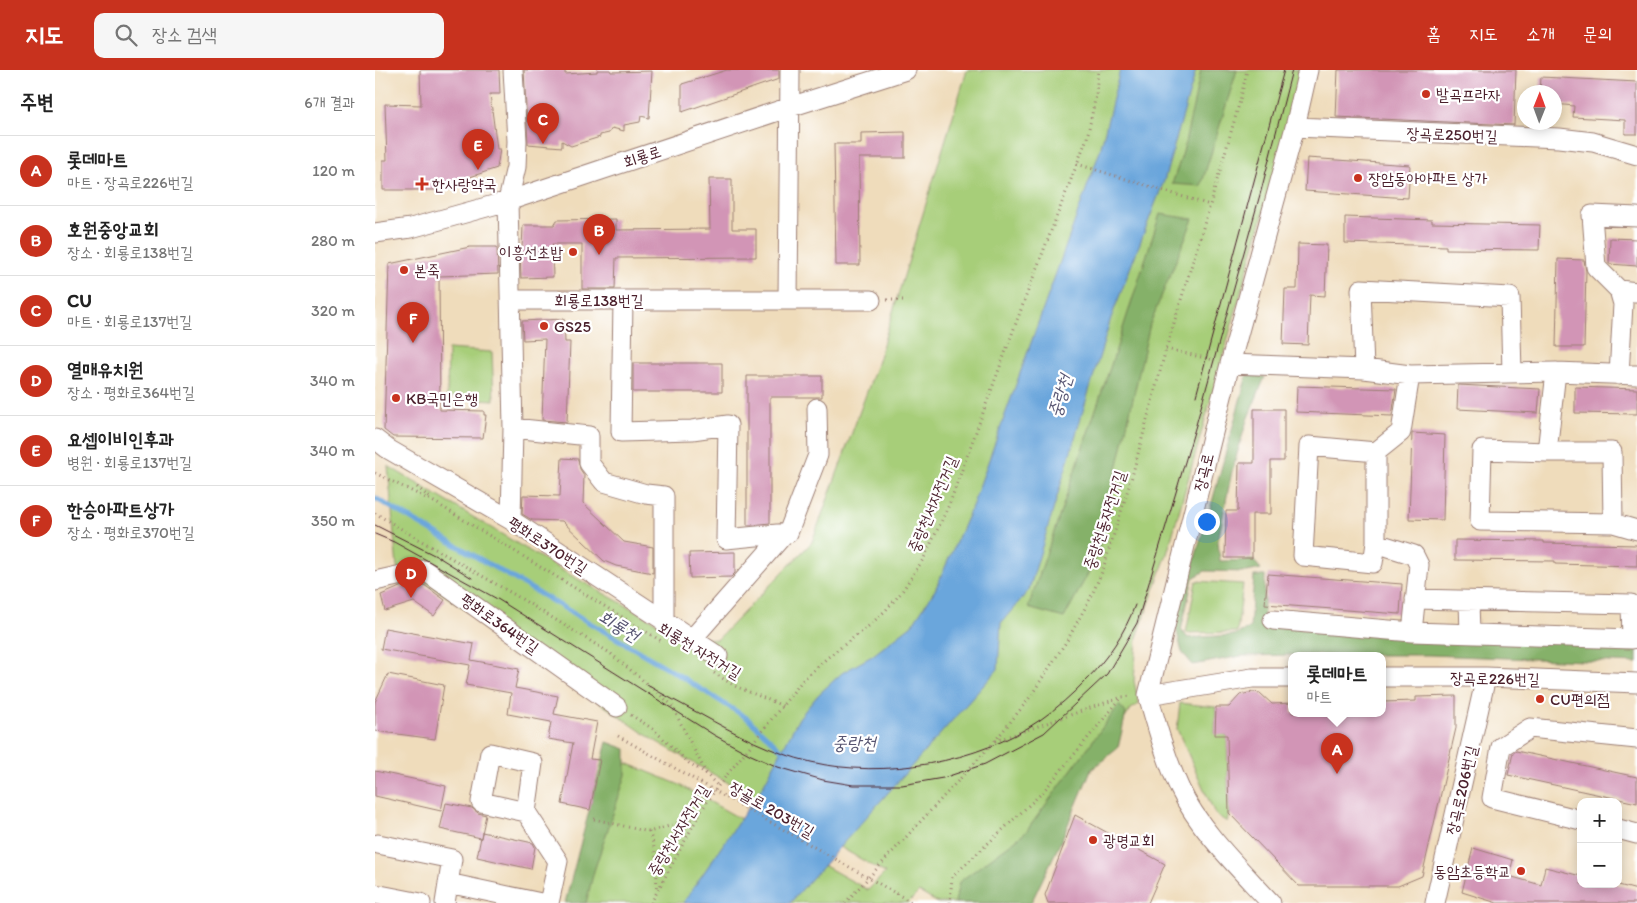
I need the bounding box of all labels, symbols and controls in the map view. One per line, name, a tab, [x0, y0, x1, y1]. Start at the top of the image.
search box	[94, 13, 444, 58]
text: 지도	[25, 20, 64, 49]
icon: search	[112, 21, 140, 49]
text: 장소 검색	[152, 23, 217, 46]
text: 홈	[1427, 23, 1441, 45]
text: 지도	[1469, 23, 1498, 45]
text: 소개	[1526, 23, 1555, 45]
text: 문의	[1583, 23, 1612, 45]
place label: 발곡프라자	[1436, 85, 1501, 104]
north arrow	[1517, 85, 1562, 130]
marker: 발곡프라자	[1420, 88, 1432, 100]
text: 주변	[20, 89, 54, 114]
text: 6개 결과	[304, 93, 355, 112]
pin: C	[527, 103, 559, 144]
street label: 장곡로250번길	[1406, 123, 1498, 146]
pin: E	[462, 129, 494, 170]
street label: 회룡로	[621, 141, 663, 171]
text: 롯데마트	[67, 148, 128, 171]
text: A	[31, 161, 41, 180]
text: 120 m	[312, 161, 355, 180]
place label: 장암동아아파트 상가	[1368, 169, 1488, 188]
marker: 장암동아아파트 상가	[1352, 172, 1364, 184]
text: 마트 · 장곡로226번길	[67, 173, 193, 192]
place label: 한사랑약국	[432, 175, 497, 194]
marker: 한사랑약국	[416, 178, 428, 190]
pin: B	[583, 214, 615, 255]
text: 호원중앙교회	[67, 218, 159, 241]
text: B	[31, 231, 41, 250]
text: 280 m	[311, 231, 355, 250]
text: 장소 · 회룡로138번길	[67, 243, 193, 262]
place label: 이흥선초밥	[499, 243, 563, 262]
marker: 이흥선초밥	[567, 246, 579, 258]
place label: 본죽	[414, 261, 440, 280]
marker: 본죽	[398, 264, 410, 276]
text: CU	[67, 289, 92, 312]
street label: 회룡로138번길	[554, 291, 644, 310]
text: C	[31, 301, 41, 320]
text: 320 m	[311, 301, 355, 320]
pin: F	[397, 302, 429, 343]
text: 마트 · 회룡로137번길	[67, 312, 192, 331]
place label: GS25	[554, 317, 591, 336]
marker: GS25	[538, 320, 550, 332]
text: 열매유치원	[67, 358, 143, 381]
text: D	[31, 371, 41, 390]
text: 340 m	[310, 371, 355, 390]
water label: 중랑천	[1043, 371, 1077, 420]
text: 장소 · 평화로364번길	[67, 383, 195, 402]
place label: KB국민은행	[406, 389, 478, 408]
marker: KB국민은행	[390, 392, 402, 404]
text: 요셉이비인후과	[67, 428, 174, 451]
text: E	[32, 441, 40, 460]
text: 340 m	[310, 441, 355, 460]
street label: 장곡로	[1190, 451, 1217, 493]
text: 병원 · 회룡로137번길	[67, 453, 192, 472]
street label: 중랑천서자전거길	[904, 453, 961, 555]
street label: 중랑천동자전거길	[1080, 468, 1129, 572]
text: 한승아파트상가	[67, 498, 174, 521]
your location	[1194, 509, 1220, 535]
text: F	[32, 511, 40, 530]
text: 350 m	[311, 511, 355, 530]
street label: 평화로370번길	[504, 513, 591, 578]
text: 장소 · 평화로370번길	[67, 523, 195, 542]
pin: D	[395, 557, 427, 598]
street label: 평화로364번길	[457, 589, 543, 657]
water label: 회룡천	[595, 605, 645, 647]
street label: 회룡천 자전거길	[655, 618, 745, 683]
popup	[1288, 652, 1386, 717]
text: 롯데마트	[1306, 662, 1368, 685]
street label: 장곡로226번길	[1450, 668, 1540, 689]
text: 마트	[1306, 687, 1332, 706]
place label: CU편의점	[1550, 690, 1610, 709]
marker: CU편의점	[1534, 693, 1546, 705]
water label: 중랑천	[832, 732, 877, 754]
pin: A	[1321, 733, 1353, 774]
street label: 장곡로206번길	[1442, 743, 1481, 837]
street label: 장골로 203번길	[726, 777, 818, 841]
street label: 중랑천서자전거길	[644, 781, 713, 879]
map controls	[1577, 798, 1622, 888]
button: +	[1577, 798, 1622, 843]
place label: 광명교회	[1103, 831, 1155, 850]
marker: 광명교회	[1087, 834, 1099, 846]
button: −	[1577, 843, 1622, 888]
place label: 동암초등학교	[1434, 862, 1511, 881]
marker: 동암초등학교	[1515, 865, 1527, 877]

